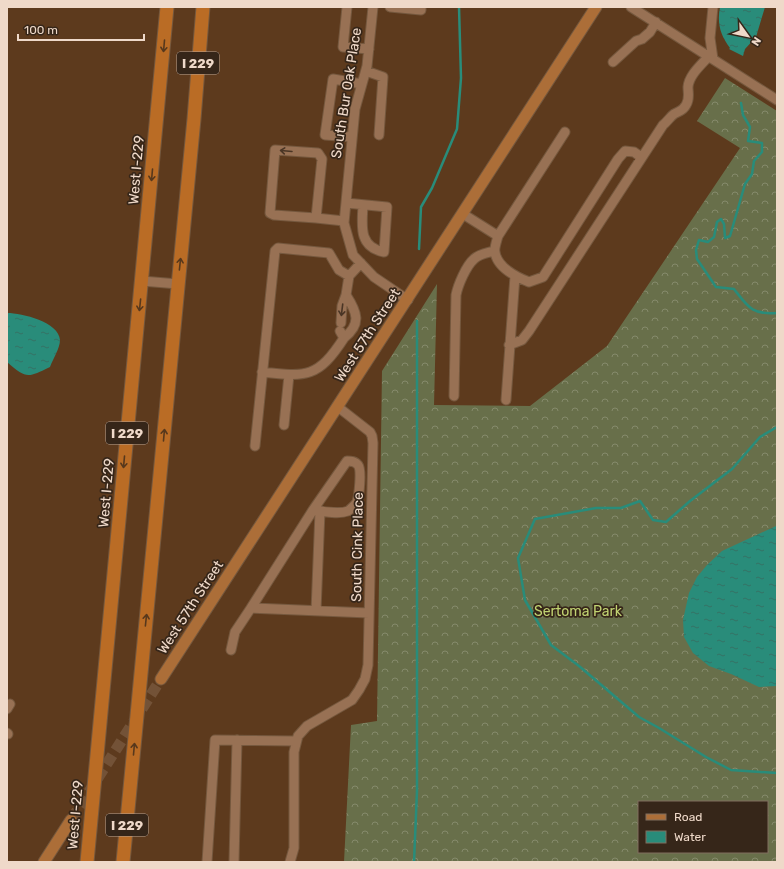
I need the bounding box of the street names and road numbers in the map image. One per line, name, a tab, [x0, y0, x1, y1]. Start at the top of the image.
street label: South Bur Oak Place	[328, 26, 365, 160]
road number: I 229	[177, 52, 219, 74]
street label: West I-229	[125, 135, 148, 205]
street label: West 57th Street	[331, 285, 404, 385]
road number: I 229	[106, 422, 148, 444]
street label: West I-229	[95, 458, 118, 528]
street label: South Cink Place	[348, 492, 367, 602]
street label: West 57th Street	[154, 557, 227, 657]
street label: West I-229	[64, 780, 87, 850]
road number: I 229	[106, 814, 148, 836]

